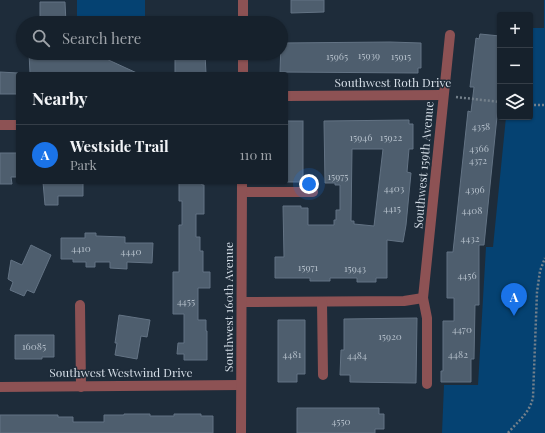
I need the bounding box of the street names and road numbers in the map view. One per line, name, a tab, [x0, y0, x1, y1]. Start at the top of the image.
street label: Southwest Roth Drive	[335, 74, 451, 90]
street label: Southwest 159th Avenue	[409, 101, 437, 229]
street label: Southwest 160th Avenue	[220, 242, 236, 372]
street label: Southwest Westwind Drive	[49, 364, 193, 380]

